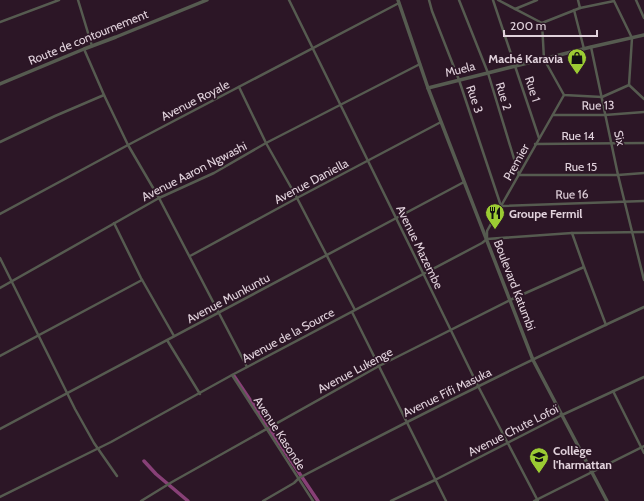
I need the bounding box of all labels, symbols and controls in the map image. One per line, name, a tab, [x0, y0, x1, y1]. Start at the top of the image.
street label: Route de contournement	[26, 6, 150, 68]
scale bar	[504, 12, 597, 38]
text: 200 m	[510, 18, 546, 33]
shop icon: Maché Karavia	[566, 47, 588, 75]
place label: Maché Karavia	[488, 51, 563, 66]
street label: Muela	[443, 58, 477, 80]
street label: Rue 1	[522, 74, 544, 104]
street label: Avenue Royale	[158, 76, 232, 124]
street label: Rue 2	[493, 80, 515, 112]
street label: Rue 3	[463, 83, 487, 115]
street label: Rue 13	[582, 97, 614, 113]
street label: Rue 14	[561, 128, 595, 143]
street label: Six	[611, 129, 629, 147]
street label: Avenue Aaron Ngwashi	[139, 138, 249, 204]
street label: Premier	[500, 141, 532, 183]
street label: Avenue Daniella	[271, 155, 351, 207]
street label: Rue 15	[565, 159, 597, 174]
street label: Rue 16	[555, 186, 589, 202]
restaurant icon: Groupe Fermil	[484, 202, 506, 230]
street label: Avenue Mazembe	[393, 203, 447, 291]
place label: Groupe Fermil	[509, 206, 582, 221]
street label: Boulevard Katumbi	[491, 237, 539, 333]
street label: Avenue Munkuntu	[184, 270, 272, 326]
street label: Avenue de la Source	[239, 304, 337, 366]
street label: Avenue Lukenge	[315, 344, 395, 396]
street label: Avenue Fifi Masuka	[400, 364, 494, 420]
street label: Avenue Kasonde	[251, 394, 309, 472]
street label: Avenue Chute Lofoï	[465, 401, 561, 459]
place label: Collège l'harmattan	[553, 443, 612, 472]
school or university icon: Collège l'harmattan	[528, 446, 550, 474]

